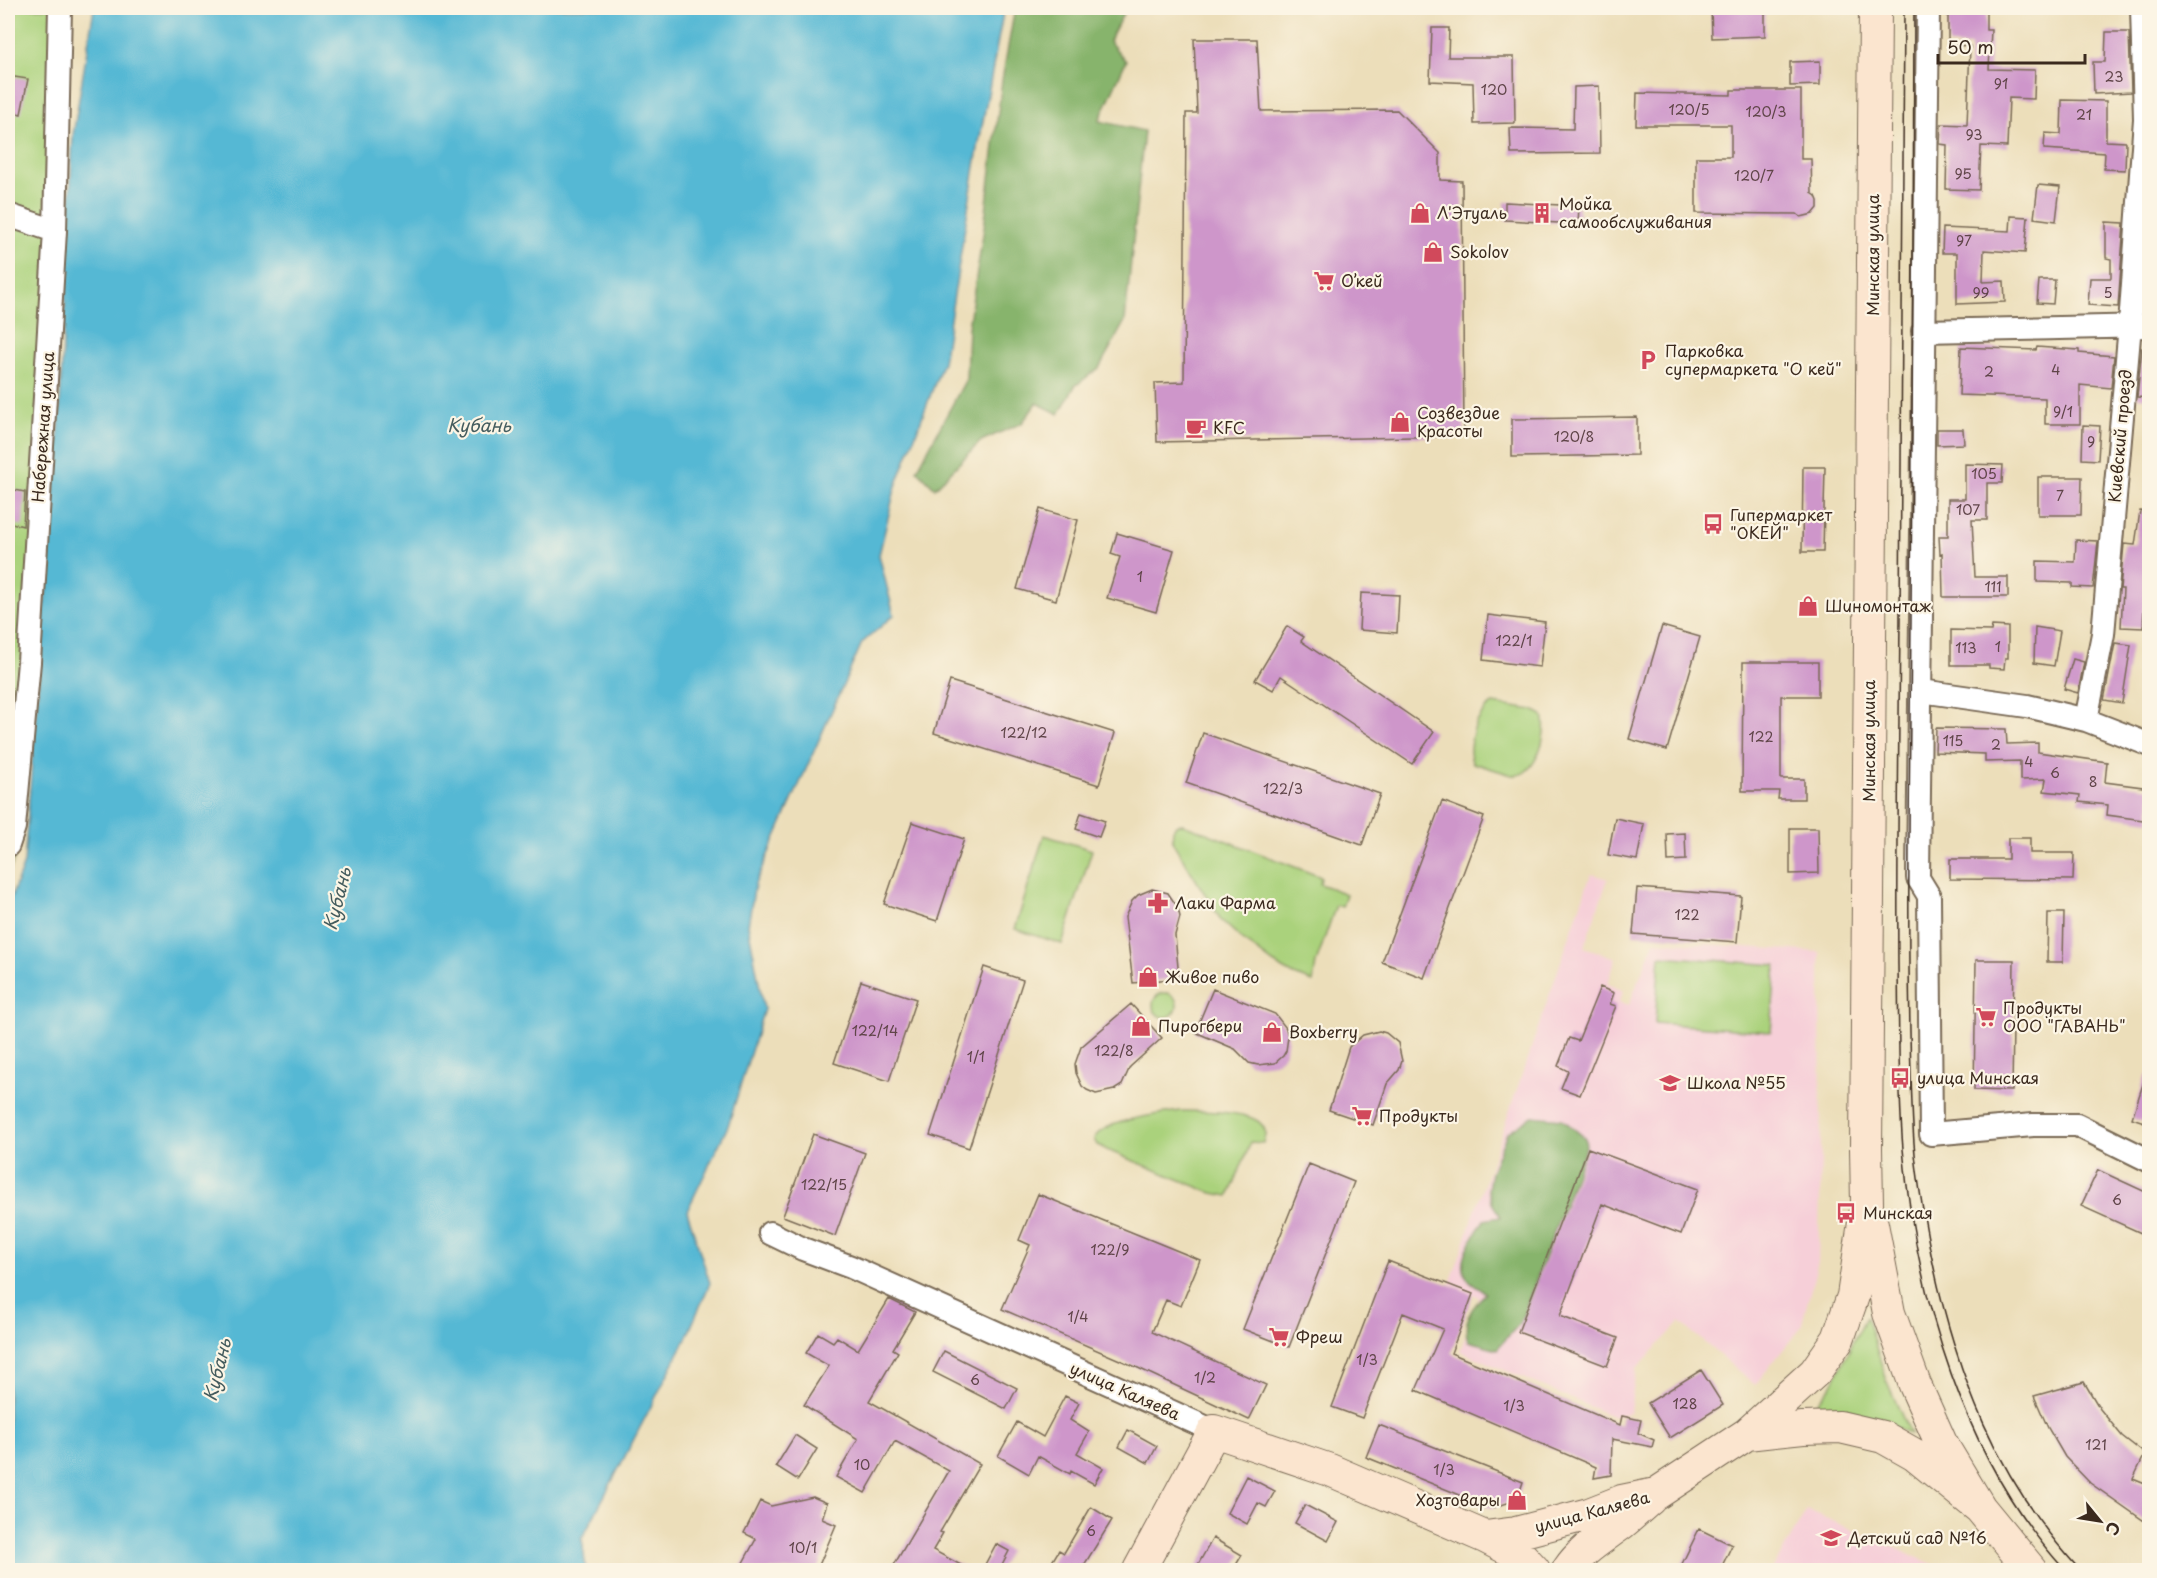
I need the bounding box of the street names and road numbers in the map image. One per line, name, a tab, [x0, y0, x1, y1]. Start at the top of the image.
street label: Минская улица	[1860, 194, 1884, 316]
street label: Набережная улица	[25, 351, 59, 503]
street label: Киевский проезд	[2101, 368, 2137, 503]
street label: Минская улица	[1856, 680, 1880, 802]
street label: улица Каляева	[1067, 1355, 1184, 1425]
street label: улица Каляева	[1532, 1484, 1652, 1538]

